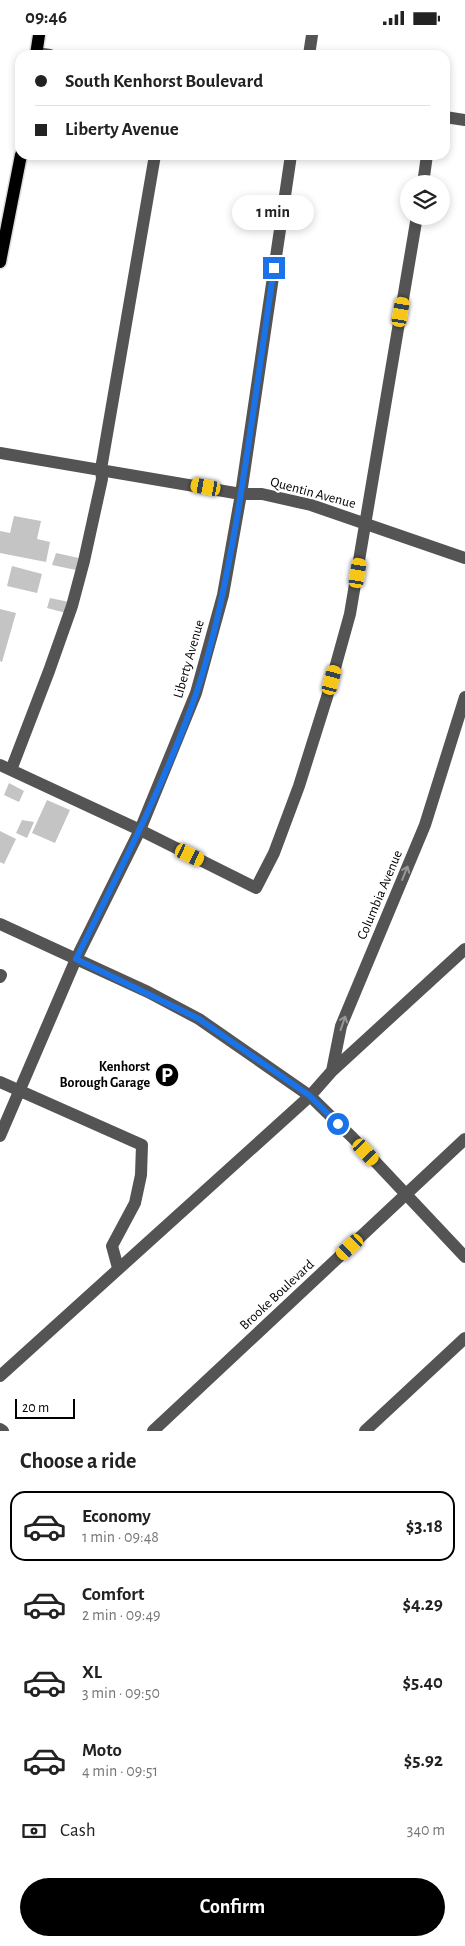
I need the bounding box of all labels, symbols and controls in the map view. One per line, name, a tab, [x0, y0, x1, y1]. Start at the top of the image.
text: 09:46	[25, 8, 67, 27]
text: South Kenhorst Boulevard	[65, 72, 263, 91]
text: Liberty Avenue	[65, 120, 179, 139]
map controls	[400, 175, 450, 225]
button: layers	[400, 175, 450, 225]
callout: 1 min	[233, 195, 315, 231]
text: 1 min	[256, 204, 290, 220]
route end	[263, 257, 285, 279]
car	[391, 296, 410, 328]
street label: Quentin Avenue	[269, 475, 357, 511]
car	[189, 477, 222, 497]
car	[348, 557, 367, 589]
street label: Liberty Avenue	[171, 618, 207, 700]
car	[320, 664, 343, 696]
car	[173, 842, 206, 868]
street label: Columbia Avenue	[355, 848, 405, 942]
one-way arrow	[401, 866, 411, 881]
one-way arrow	[339, 1016, 348, 1031]
place label: Kenhorst Borough Garage	[60, 1060, 150, 1090]
parking icon: Kenhorst Borough Garage	[154, 1062, 180, 1088]
route start	[327, 1113, 349, 1135]
car	[350, 1136, 381, 1168]
car	[333, 1231, 366, 1263]
street label: Brooke Boulevard	[237, 1257, 317, 1333]
scale bar	[15, 1396, 75, 1419]
text: 20 m	[22, 1401, 49, 1415]
text: Choose a ride	[20, 1450, 136, 1472]
icon: car	[22, 1504, 67, 1549]
text: Economy	[82, 1507, 151, 1526]
text: $3.18	[406, 1517, 443, 1536]
text: 1 min · 09:48	[82, 1529, 159, 1545]
icon: car	[22, 1582, 67, 1627]
text: Comfort	[82, 1585, 144, 1604]
text: $4.29	[402, 1595, 443, 1614]
text: 2 min · 09:49	[82, 1607, 161, 1623]
icon: car	[22, 1660, 67, 1705]
text: XL	[82, 1663, 102, 1682]
text: $5.40	[402, 1673, 443, 1692]
text: 3 min · 09:50	[82, 1685, 160, 1701]
icon: car	[22, 1738, 67, 1783]
text: Moto	[82, 1741, 122, 1760]
text: $5.92	[404, 1751, 443, 1770]
text: 4 min · 09:51	[82, 1763, 158, 1779]
icon: cash	[20, 1817, 48, 1845]
text: Cash	[60, 1821, 96, 1840]
text: 340 m	[407, 1822, 445, 1838]
button: Confirm	[20, 1878, 445, 1936]

